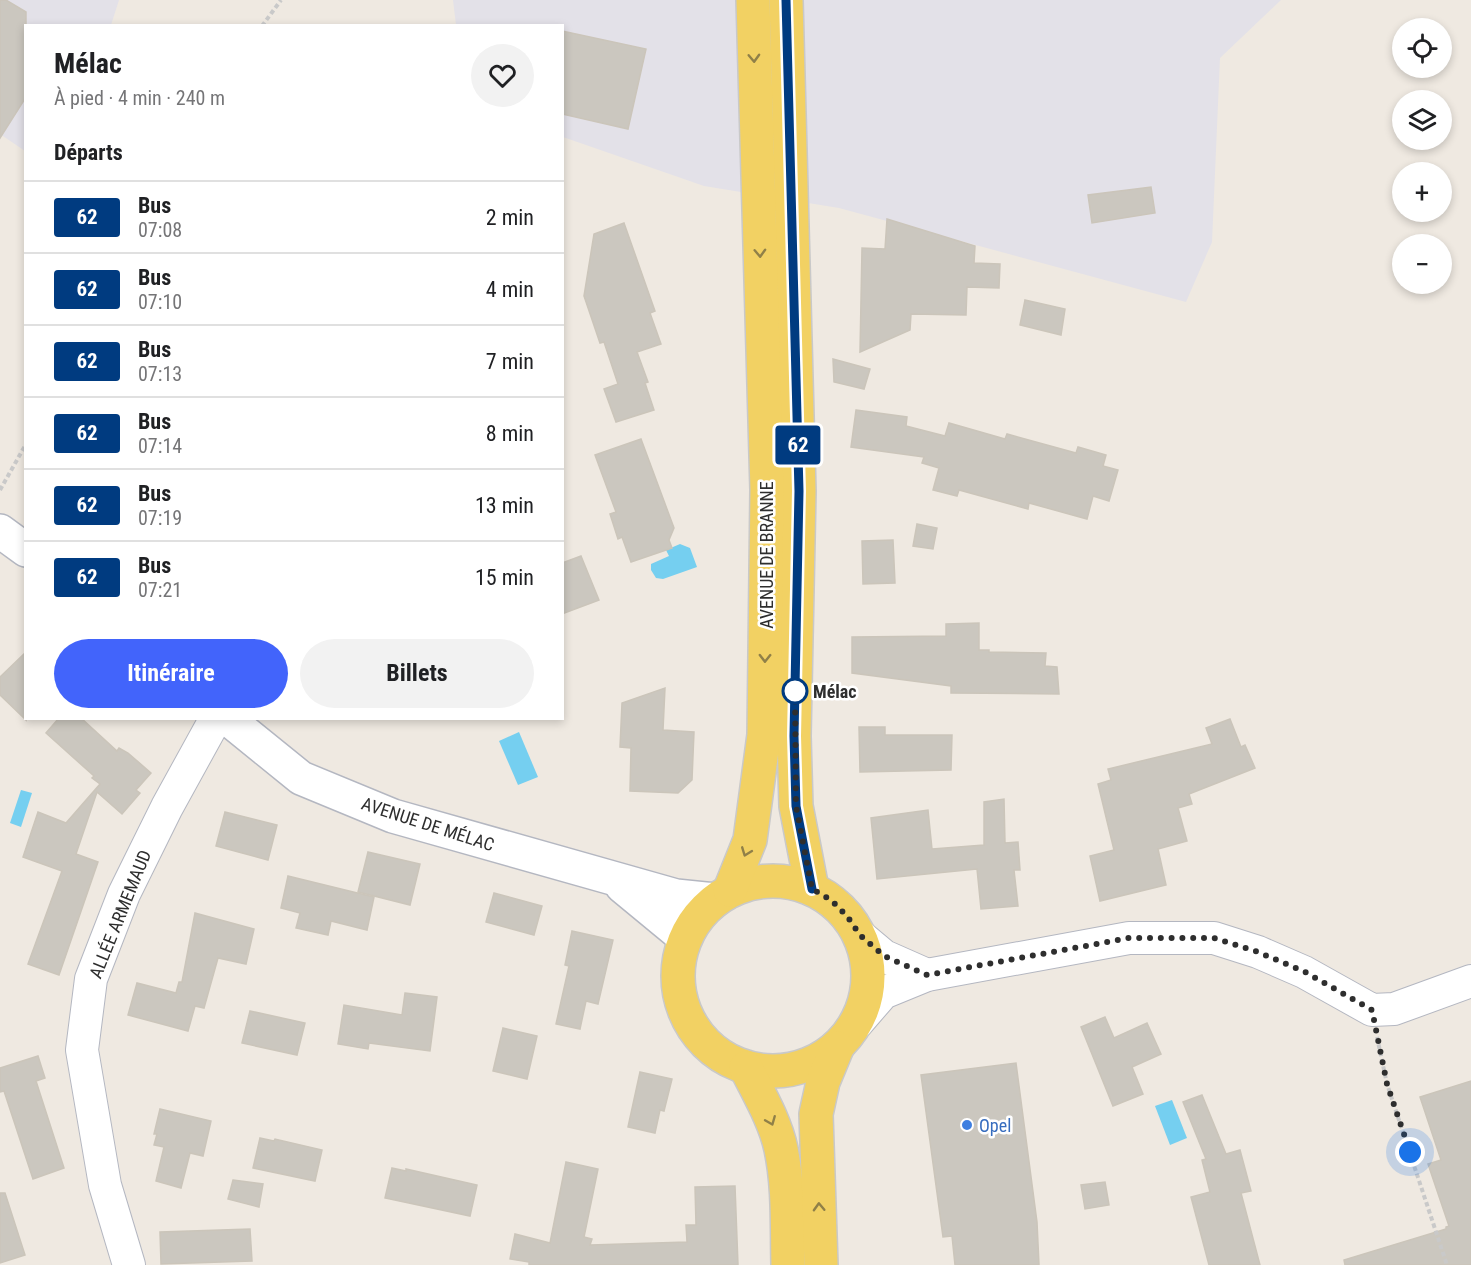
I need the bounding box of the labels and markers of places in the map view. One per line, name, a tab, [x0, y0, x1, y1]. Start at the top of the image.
marker: Mélac	[782, 678, 808, 704]
place label: Mélac	[813, 681, 857, 702]
place label: Opel	[979, 1115, 1011, 1136]
marker: Opel	[960, 1118, 974, 1132]

